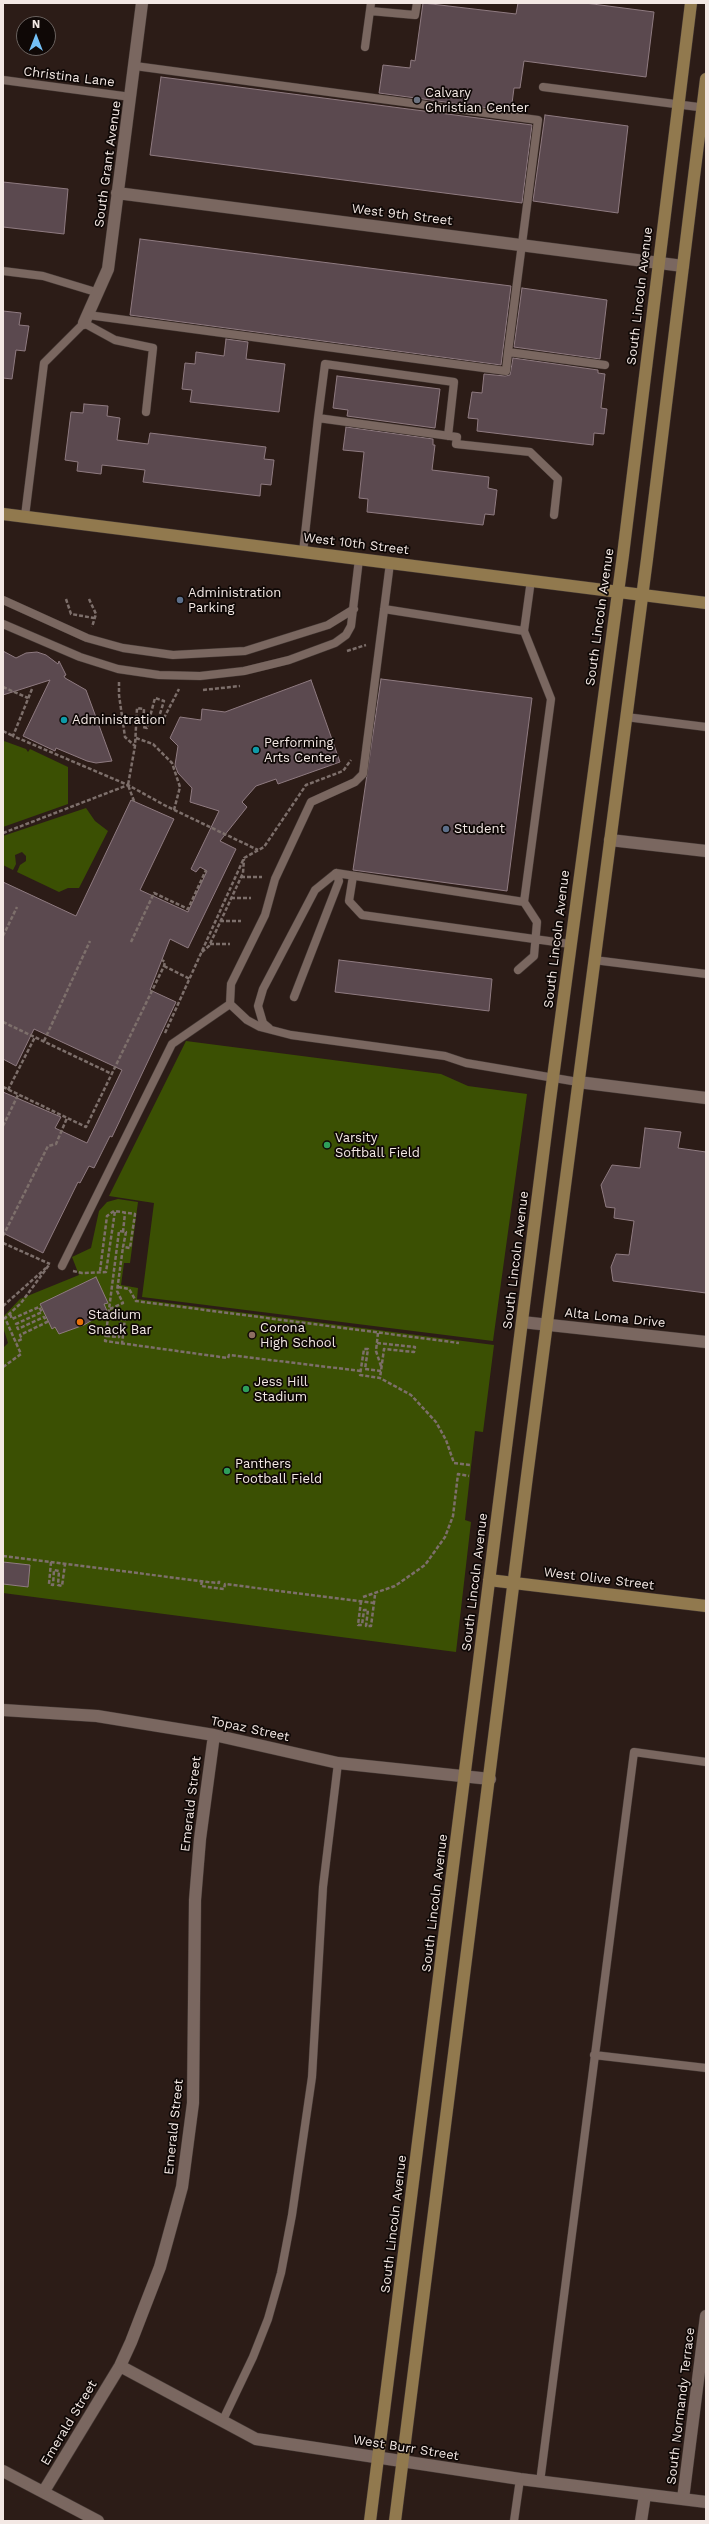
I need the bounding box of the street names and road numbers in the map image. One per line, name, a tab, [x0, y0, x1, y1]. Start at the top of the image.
street label: Christina Lane	[22, 64, 116, 90]
street label: South Grant Avenue	[91, 100, 125, 228]
street label: West 9th Street	[351, 201, 453, 229]
street label: South Lincoln Avenue	[624, 226, 656, 366]
street label: West 10th Street	[302, 530, 410, 558]
street label: South Lincoln Avenue	[583, 547, 617, 687]
street label: South Lincoln Avenue	[541, 869, 573, 1009]
street label: South Lincoln Avenue	[500, 1190, 532, 1330]
street label: Alta Loma Drive	[564, 1305, 666, 1331]
street label: South Lincoln Avenue	[459, 1512, 491, 1652]
street label: West Olive Street	[543, 1564, 655, 1594]
street label: Topaz Street	[209, 1713, 291, 1745]
street label: Emerald Street	[177, 1755, 205, 1853]
street label: South Lincoln Avenue	[419, 1833, 451, 1973]
street label: Emerald Street	[161, 2078, 187, 2176]
street label: South Lincoln Avenue	[378, 2154, 410, 2294]
street label: South Normandy Terrace	[664, 2327, 698, 2485]
street label: Emerald Street	[38, 2378, 100, 2468]
street label: West Burr Street	[352, 2432, 460, 2464]

